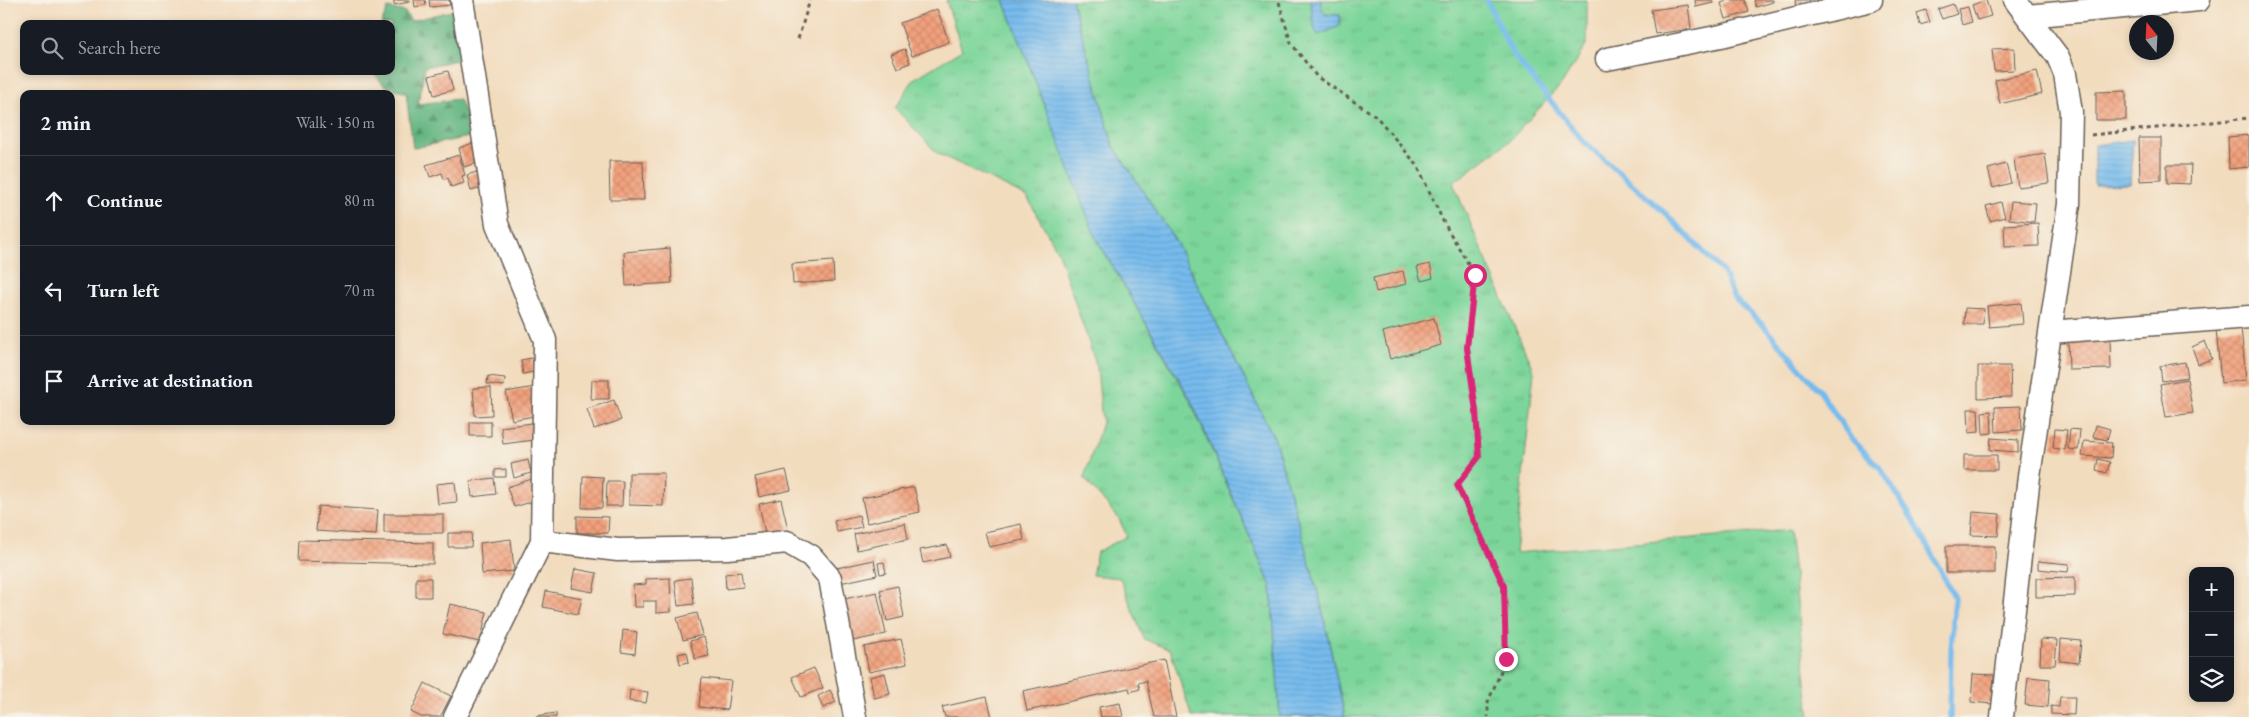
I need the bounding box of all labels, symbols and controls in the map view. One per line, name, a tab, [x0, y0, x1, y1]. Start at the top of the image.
north arrow	[2129, 15, 2174, 60]
search box	[20, 20, 395, 75]
icon: search	[38, 34, 66, 62]
text: Search here	[78, 35, 160, 60]
text: 2 min	[40, 109, 91, 136]
text: Walk · 150 m	[296, 112, 375, 133]
icon: ahead	[40, 187, 68, 215]
text: Continue	[87, 188, 162, 213]
text: 80 m	[344, 190, 375, 211]
route start	[1464, 264, 1487, 287]
icon: left	[40, 277, 68, 305]
text: Turn left	[87, 278, 159, 303]
text: 70 m	[344, 280, 375, 301]
icon: arrive	[40, 367, 68, 395]
text: Arrive at destination	[87, 368, 253, 393]
map controls	[2189, 567, 2234, 702]
button: +	[2189, 567, 2234, 612]
button: −	[2189, 612, 2234, 657]
route end	[1495, 648, 1518, 671]
button: layers	[2189, 657, 2234, 702]

